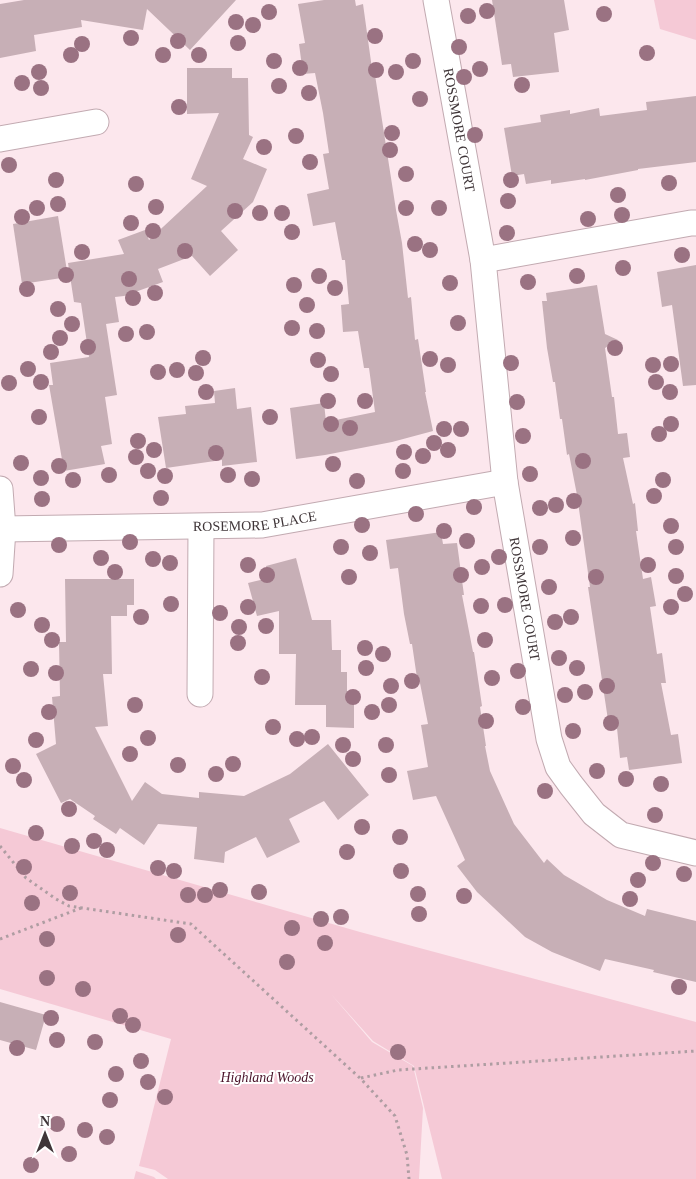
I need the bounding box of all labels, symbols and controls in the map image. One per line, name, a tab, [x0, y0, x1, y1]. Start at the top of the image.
street label: ROSSMORE COURT	[441, 67, 478, 194]
street label: ROSEMORE PLACE	[193, 508, 318, 534]
street label: ROSSMORE COURT	[507, 536, 543, 663]
park label: Highland Woods	[219, 1070, 314, 1085]
north arrow	[20, 1109, 70, 1159]
text: N	[40, 1114, 50, 1129]

